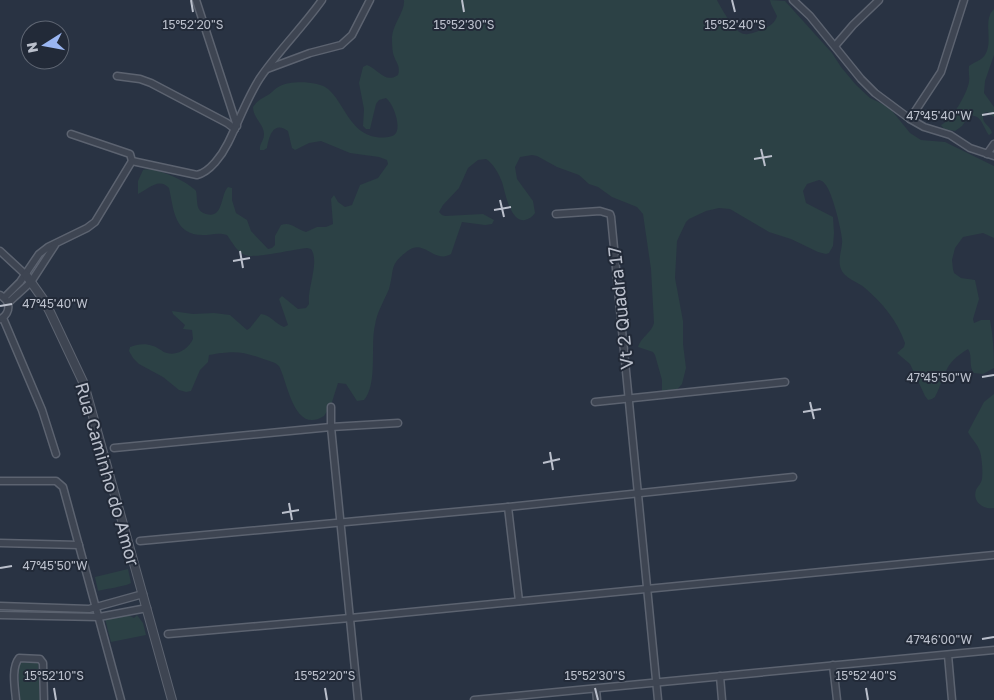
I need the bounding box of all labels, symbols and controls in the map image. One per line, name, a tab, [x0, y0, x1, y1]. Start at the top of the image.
text: 15°52'20"S	[163, 17, 224, 32]
text: 15°52'30"S	[434, 17, 495, 32]
text: 15°52'40"S	[704, 17, 766, 32]
north arrow	[20, 20, 70, 70]
text: N	[22, 41, 41, 54]
text: 47°45'40"W	[906, 108, 972, 123]
street label: Vt 2 Quadra 17	[603, 245, 637, 371]
text: 47°45'40"W	[22, 296, 88, 311]
text: 47°45'50"W	[906, 370, 972, 385]
street label: Rua Caminho do Amor	[71, 380, 145, 568]
text: 47°45'50"W	[22, 558, 88, 573]
text: 47°46'00"W	[906, 632, 972, 647]
text: 15°52'10"S	[24, 668, 84, 683]
text: 15°52'20"S	[295, 668, 356, 683]
text: 15°52'30"S	[565, 668, 626, 683]
text: 15°52'40"S	[835, 668, 897, 683]

